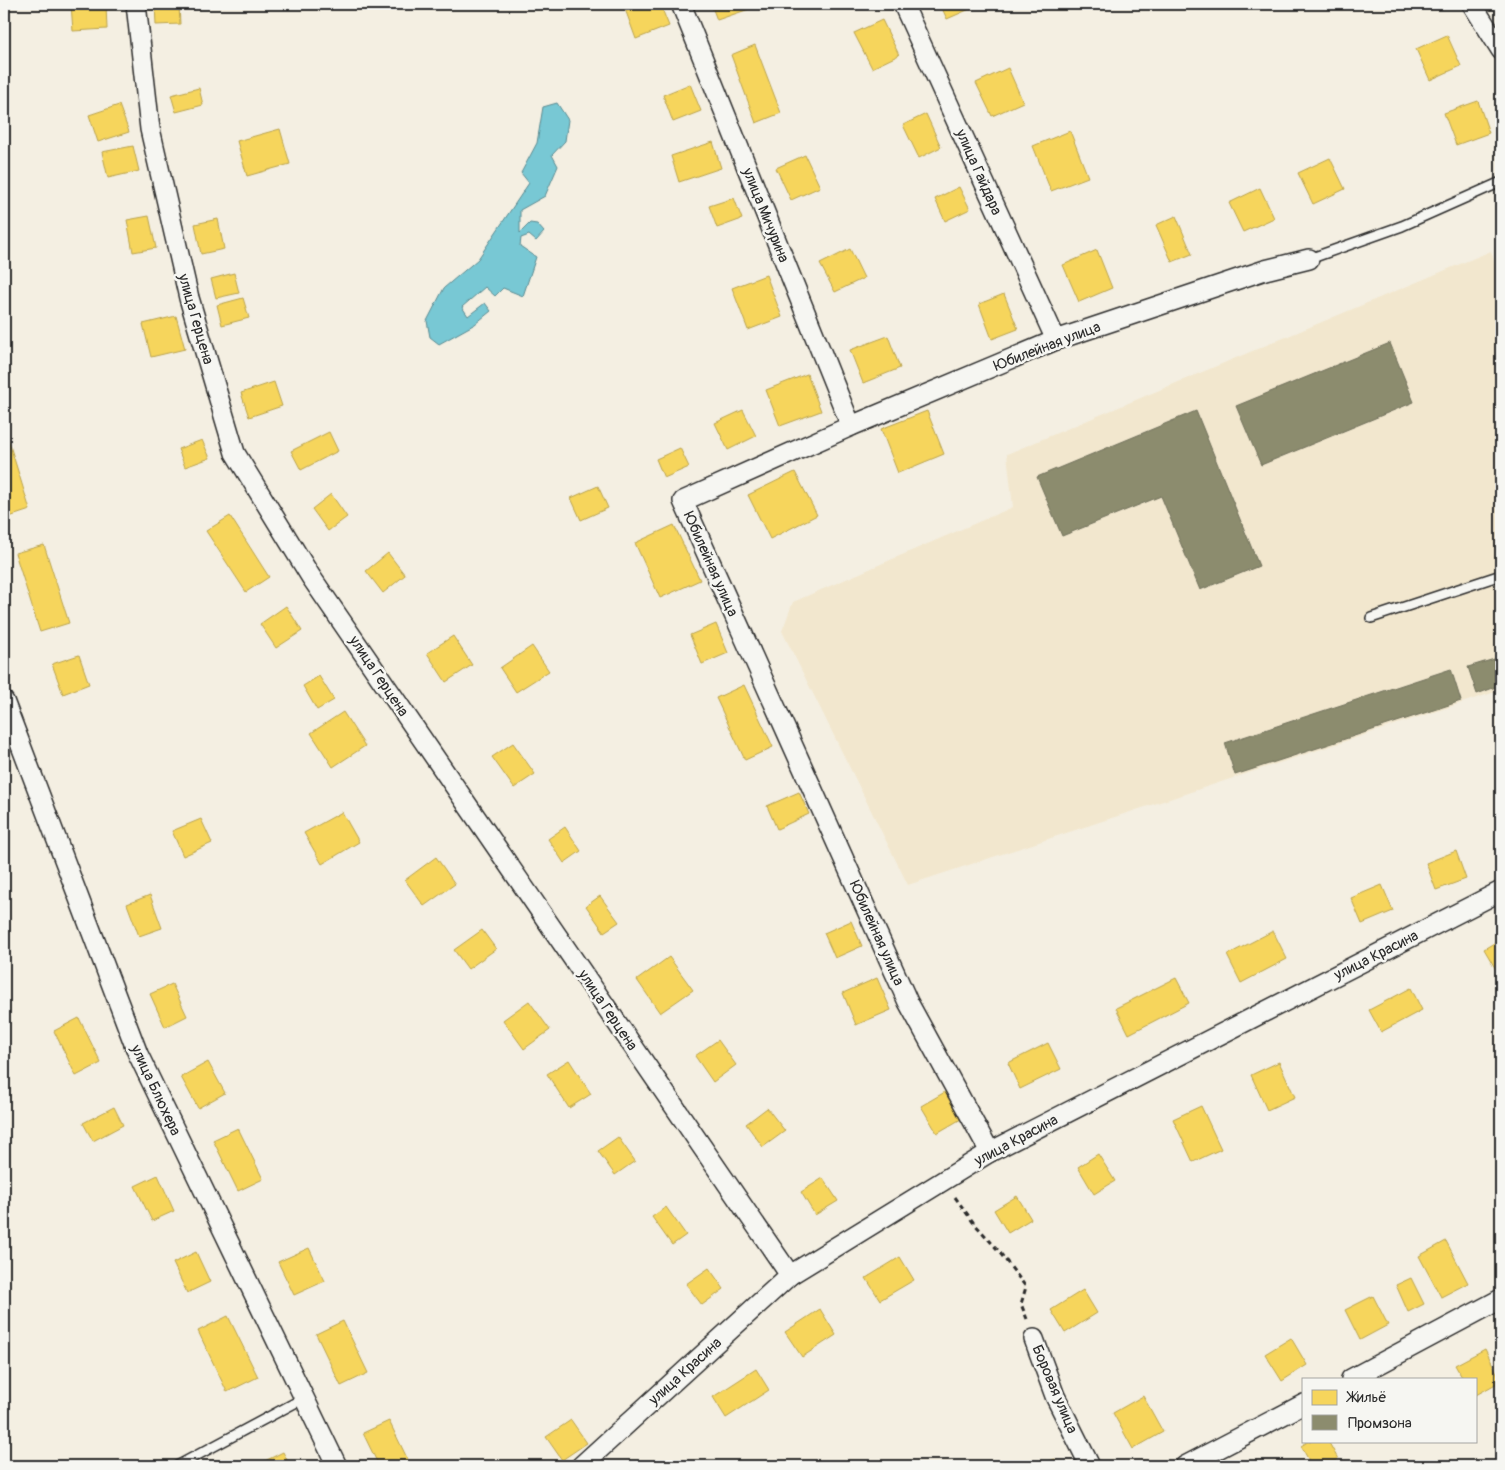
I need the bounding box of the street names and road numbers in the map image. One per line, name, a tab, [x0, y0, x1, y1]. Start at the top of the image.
street label: улица Гайдара	[951, 125, 1006, 218]
street label: улица Мичурина	[738, 164, 793, 265]
street label: улица Герцена	[173, 271, 218, 367]
street label: Юбилейная улица	[991, 317, 1103, 376]
street label: Юбилейная улица	[679, 509, 742, 620]
street label: улица Герцена	[344, 631, 413, 720]
street label: Юбилейная улица	[845, 878, 908, 989]
street label: улица Красина	[1330, 926, 1422, 985]
street label: улица Герцена	[573, 965, 642, 1054]
street label: улица Блюхера	[126, 1041, 185, 1139]
street label: улица Красина	[970, 1110, 1061, 1171]
street label: улица Красина	[644, 1334, 726, 1410]
street label: Боровая улица	[1027, 1342, 1082, 1436]

